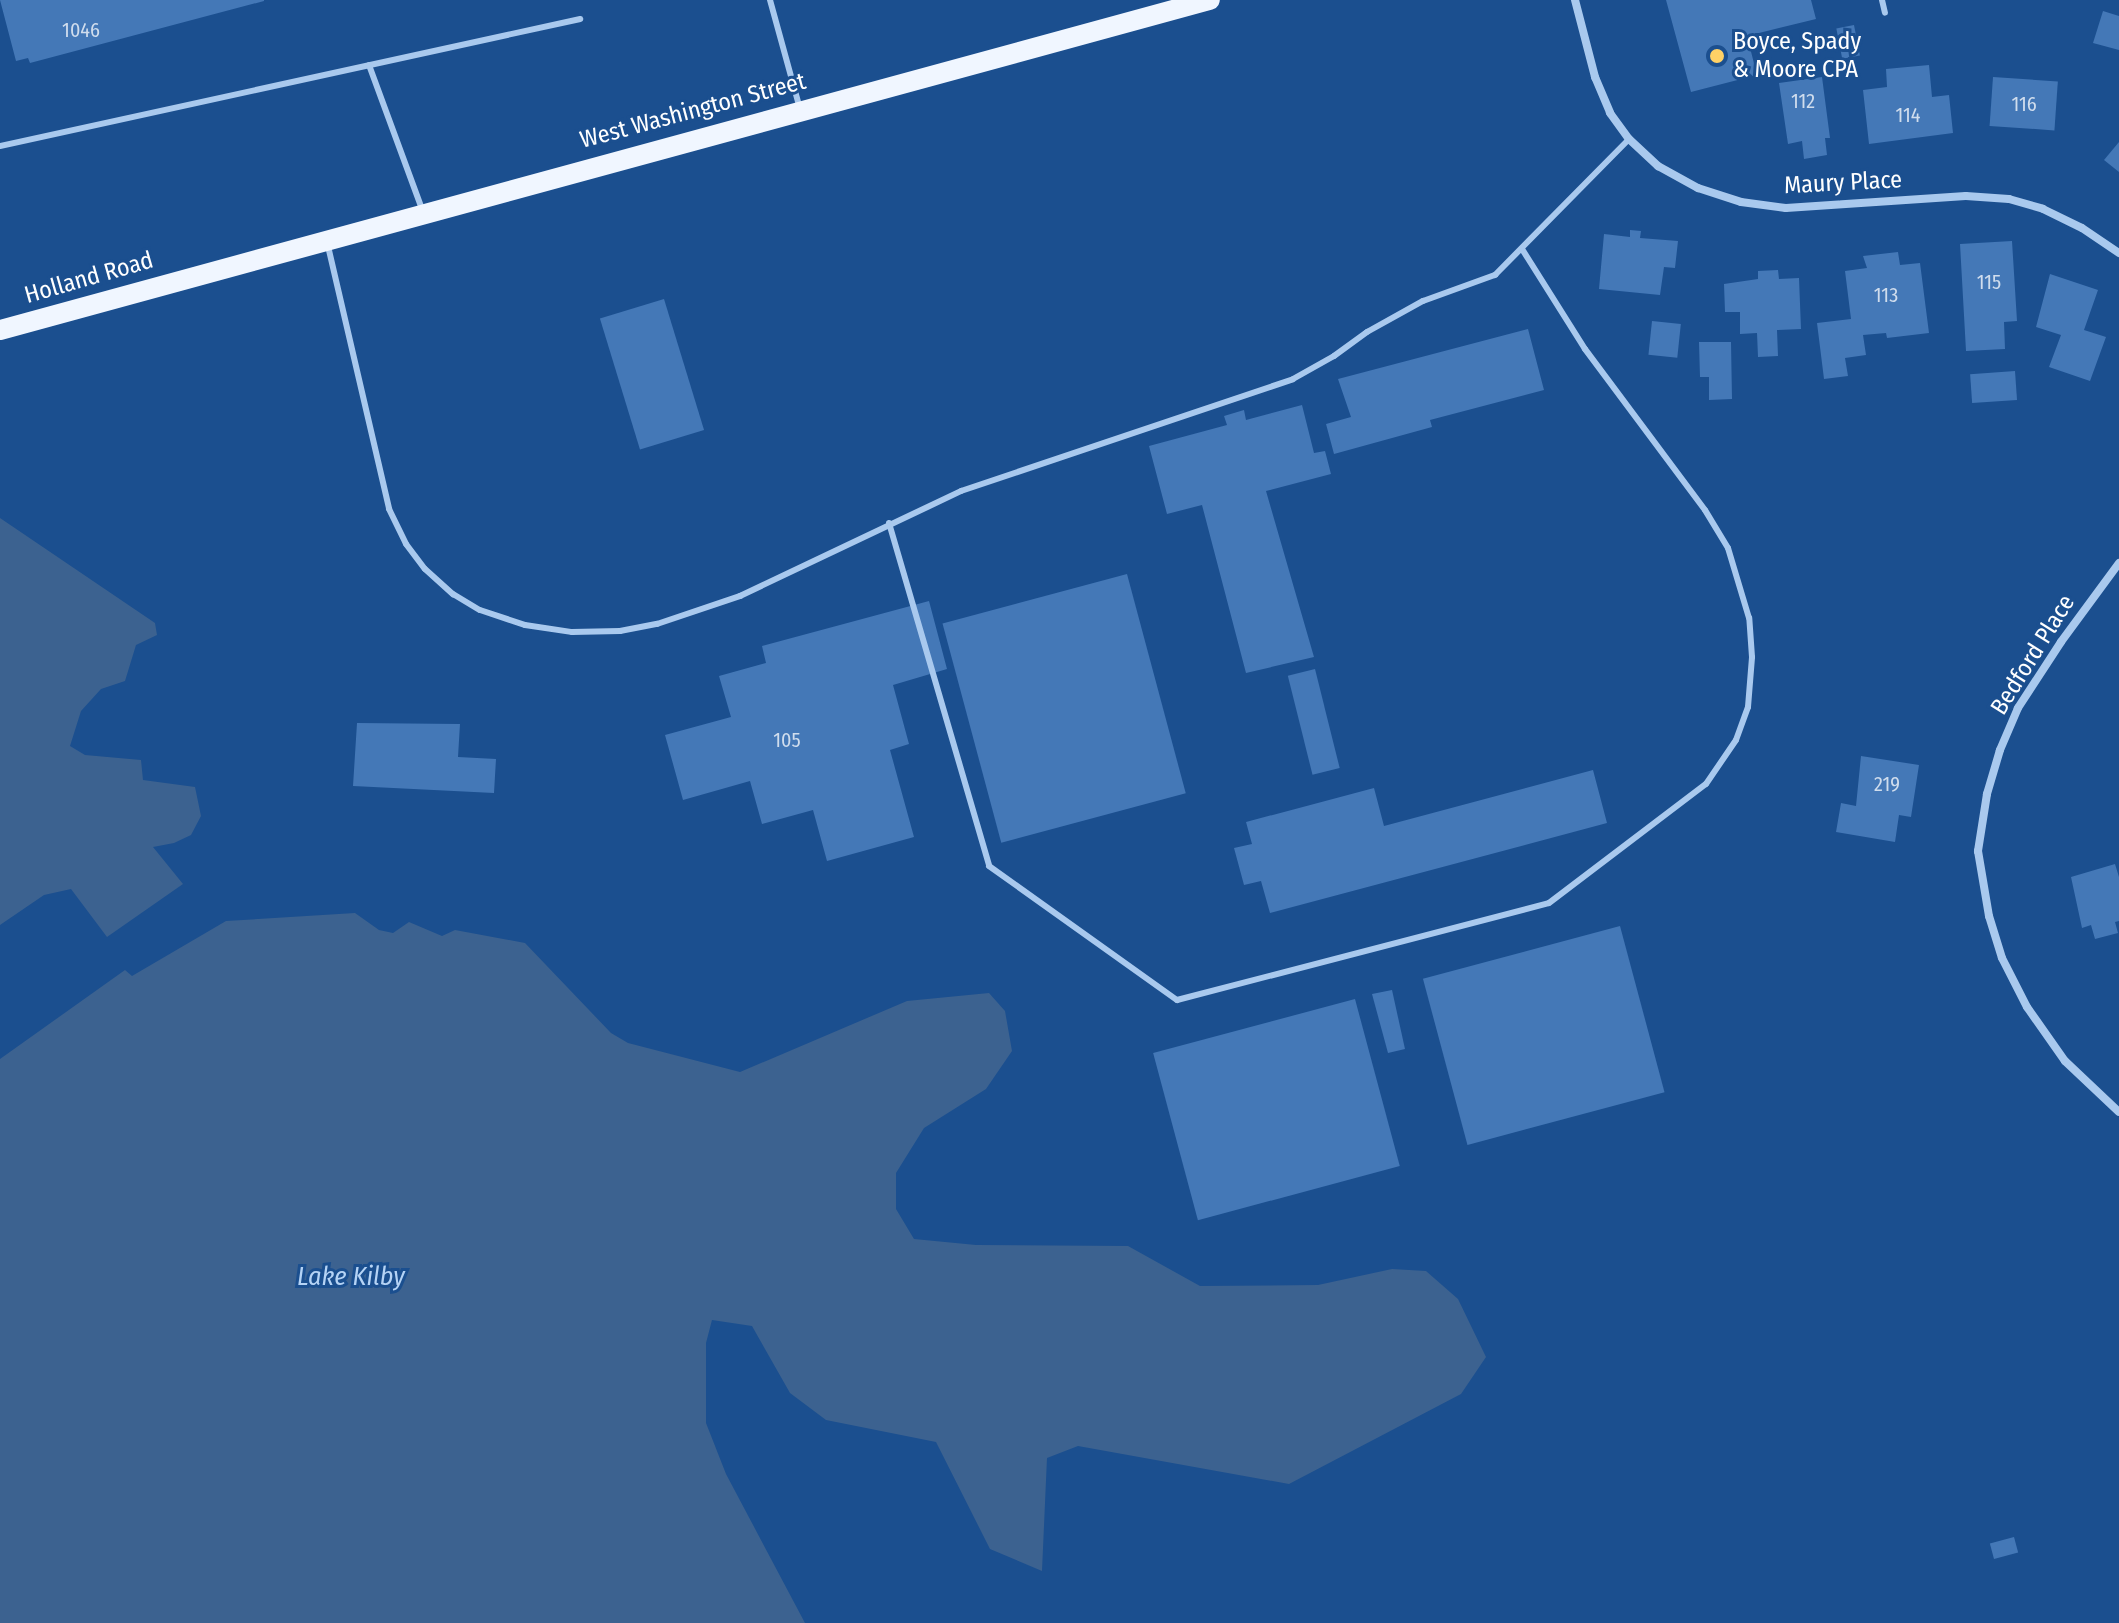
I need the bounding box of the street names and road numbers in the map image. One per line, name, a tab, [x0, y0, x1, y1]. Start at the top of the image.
street label: West Washington Street	[577, 67, 809, 155]
street label: Maury Place	[1783, 166, 1903, 200]
street label: Holland Road	[21, 246, 157, 310]
street label: Bedford Place	[1985, 590, 2081, 720]

